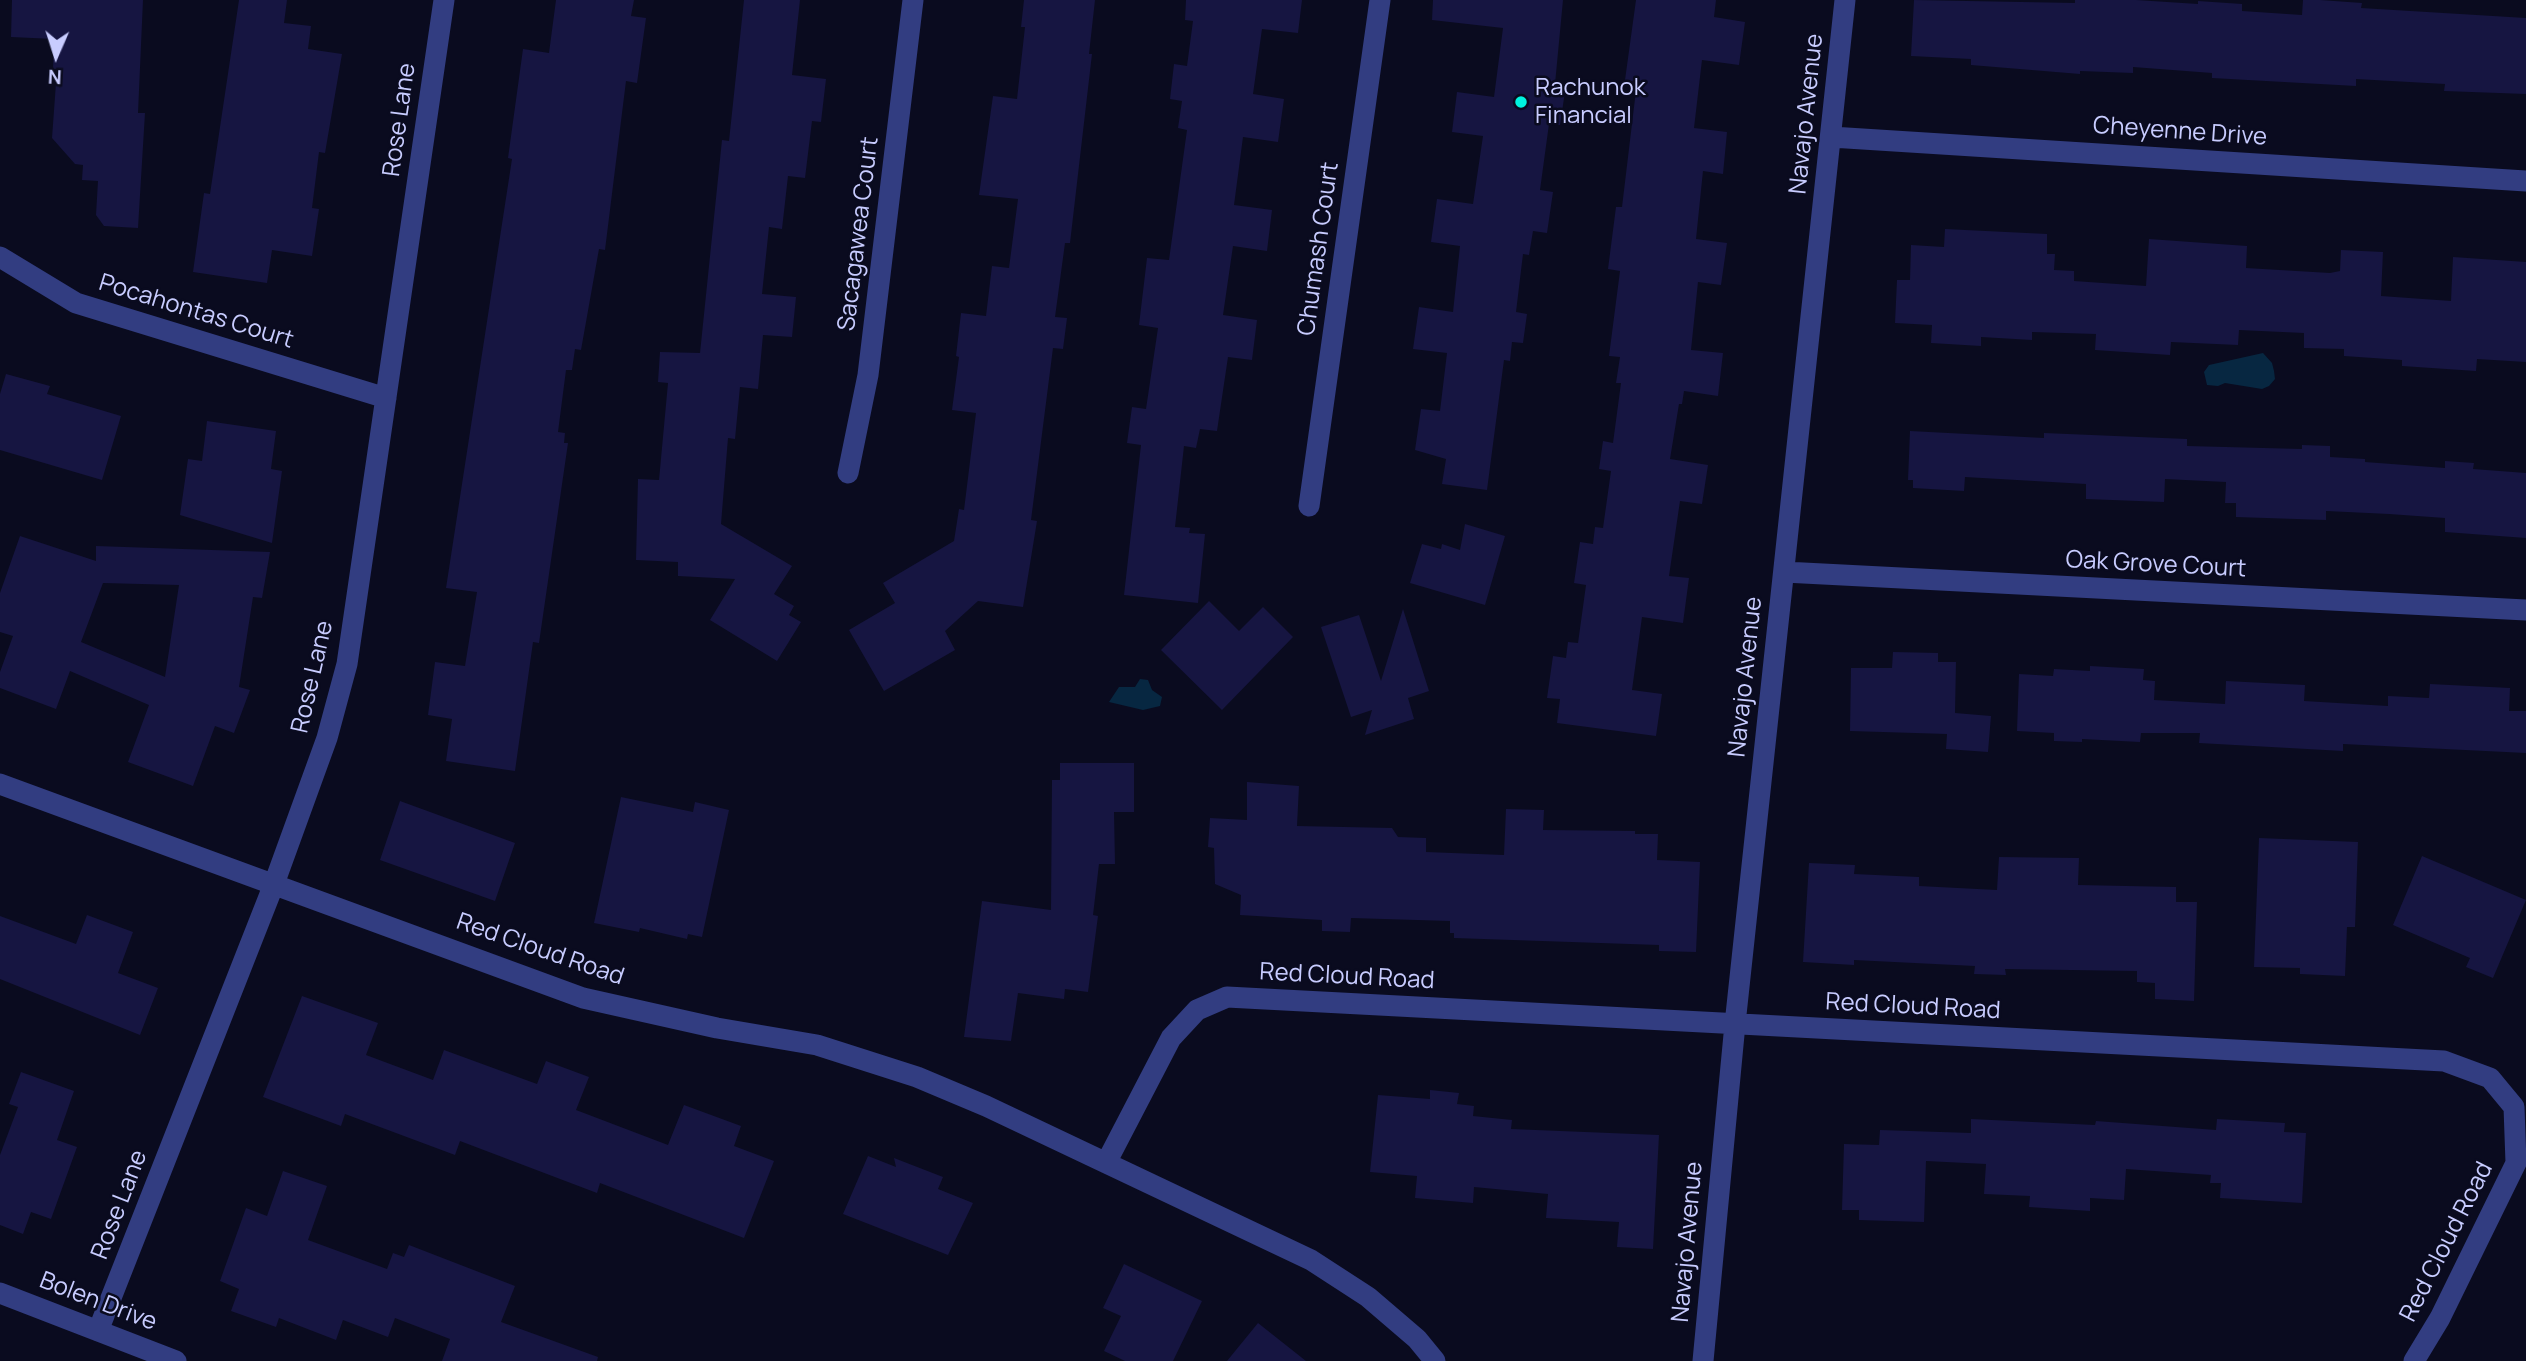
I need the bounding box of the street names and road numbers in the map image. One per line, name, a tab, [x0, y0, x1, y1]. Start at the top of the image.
street label: Navajo Avenue	[1784, 32, 1830, 196]
street label: Rose Lane	[378, 61, 422, 179]
street label: Cheyenne Drive	[2092, 112, 2268, 152]
street label: Sacagawea Court	[833, 135, 885, 333]
street label: Chumash Court	[1293, 160, 1345, 338]
street label: Pocahontas Court	[95, 269, 297, 355]
street label: Oak Grove Court	[2065, 546, 2247, 584]
street label: Navajo Avenue	[1723, 595, 1769, 759]
street label: Rose Lane	[286, 618, 340, 736]
street label: Red Cloud Road	[452, 908, 628, 992]
street label: Red Cloud Road	[1259, 958, 1435, 996]
street label: Red Cloud Road	[1825, 988, 2001, 1026]
street label: Rose Lane	[86, 1146, 154, 1264]
street label: Red Cloud Road	[2394, 1157, 2500, 1327]
street label: Navajo Avenue	[1667, 1160, 1709, 1324]
street label: Bolen Drive	[35, 1266, 161, 1338]

